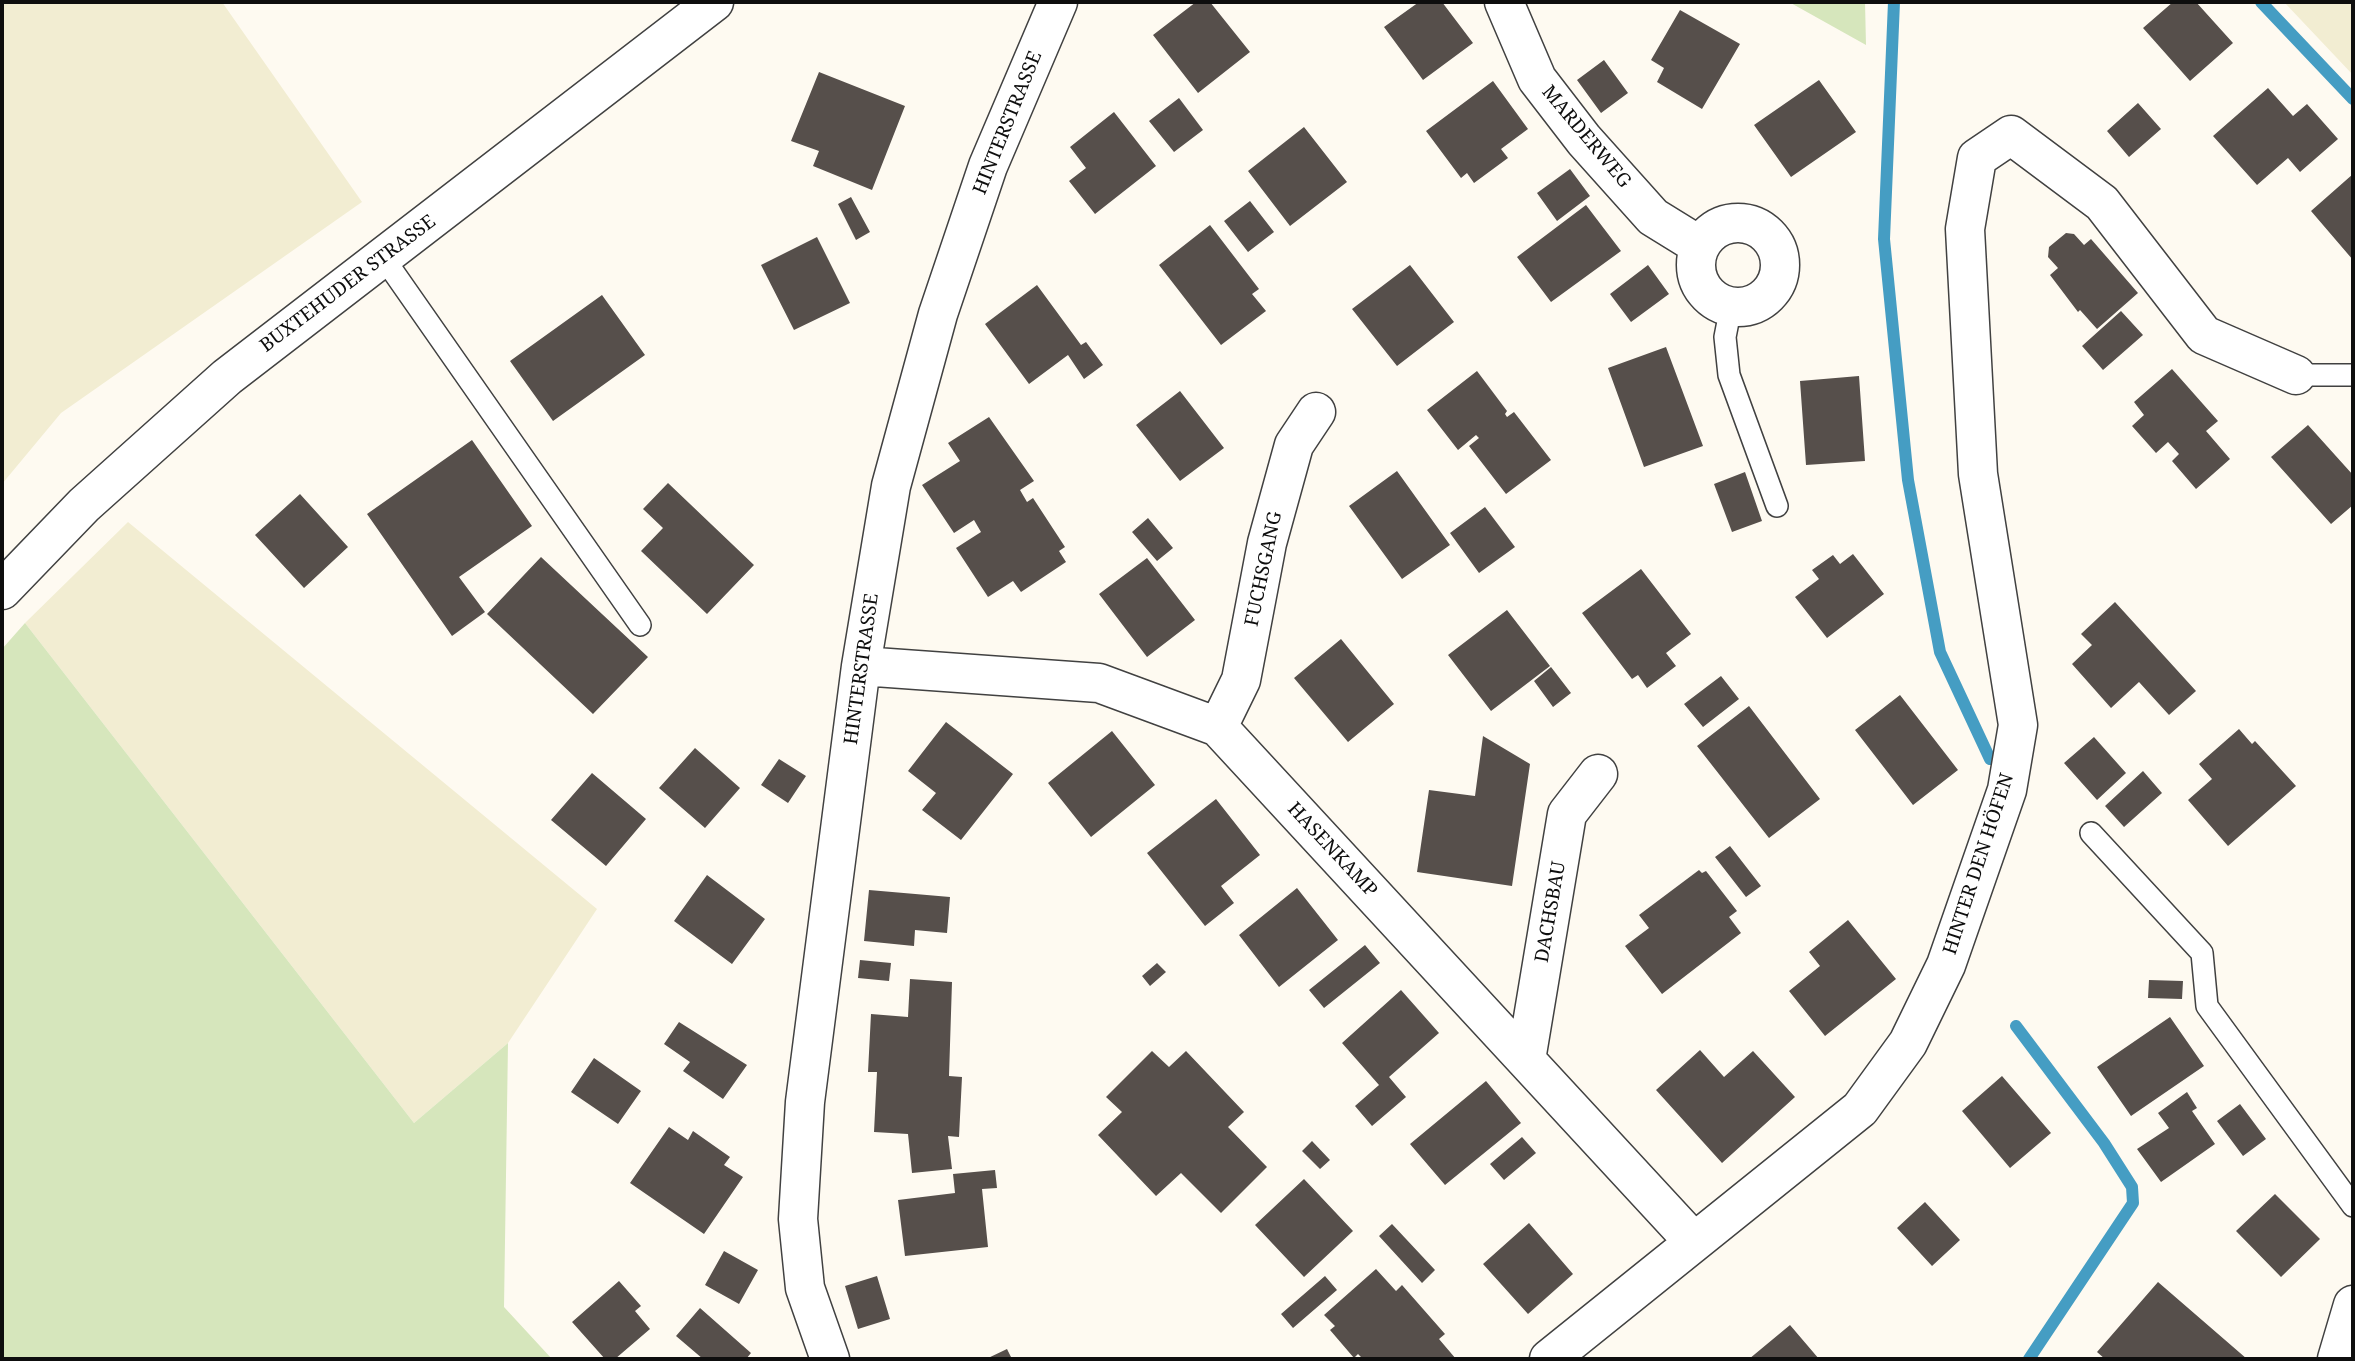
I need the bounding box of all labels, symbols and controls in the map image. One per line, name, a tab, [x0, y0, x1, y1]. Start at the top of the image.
street label: HINTERSTRASSE	[969, 48, 1047, 198]
street label: MARDERWEG	[1537, 81, 1635, 193]
street label: BUXTEHUDER STRASSE	[256, 211, 440, 357]
street label: FUCHSGANG	[1241, 509, 1287, 629]
street label: HINTERSTRASSE	[840, 592, 884, 746]
street label: HINTER DEN HÖFEN	[1939, 770, 2019, 958]
street label: HASENKAMP	[1282, 798, 1382, 902]
street label: DACHSBAU	[1531, 860, 1571, 964]

